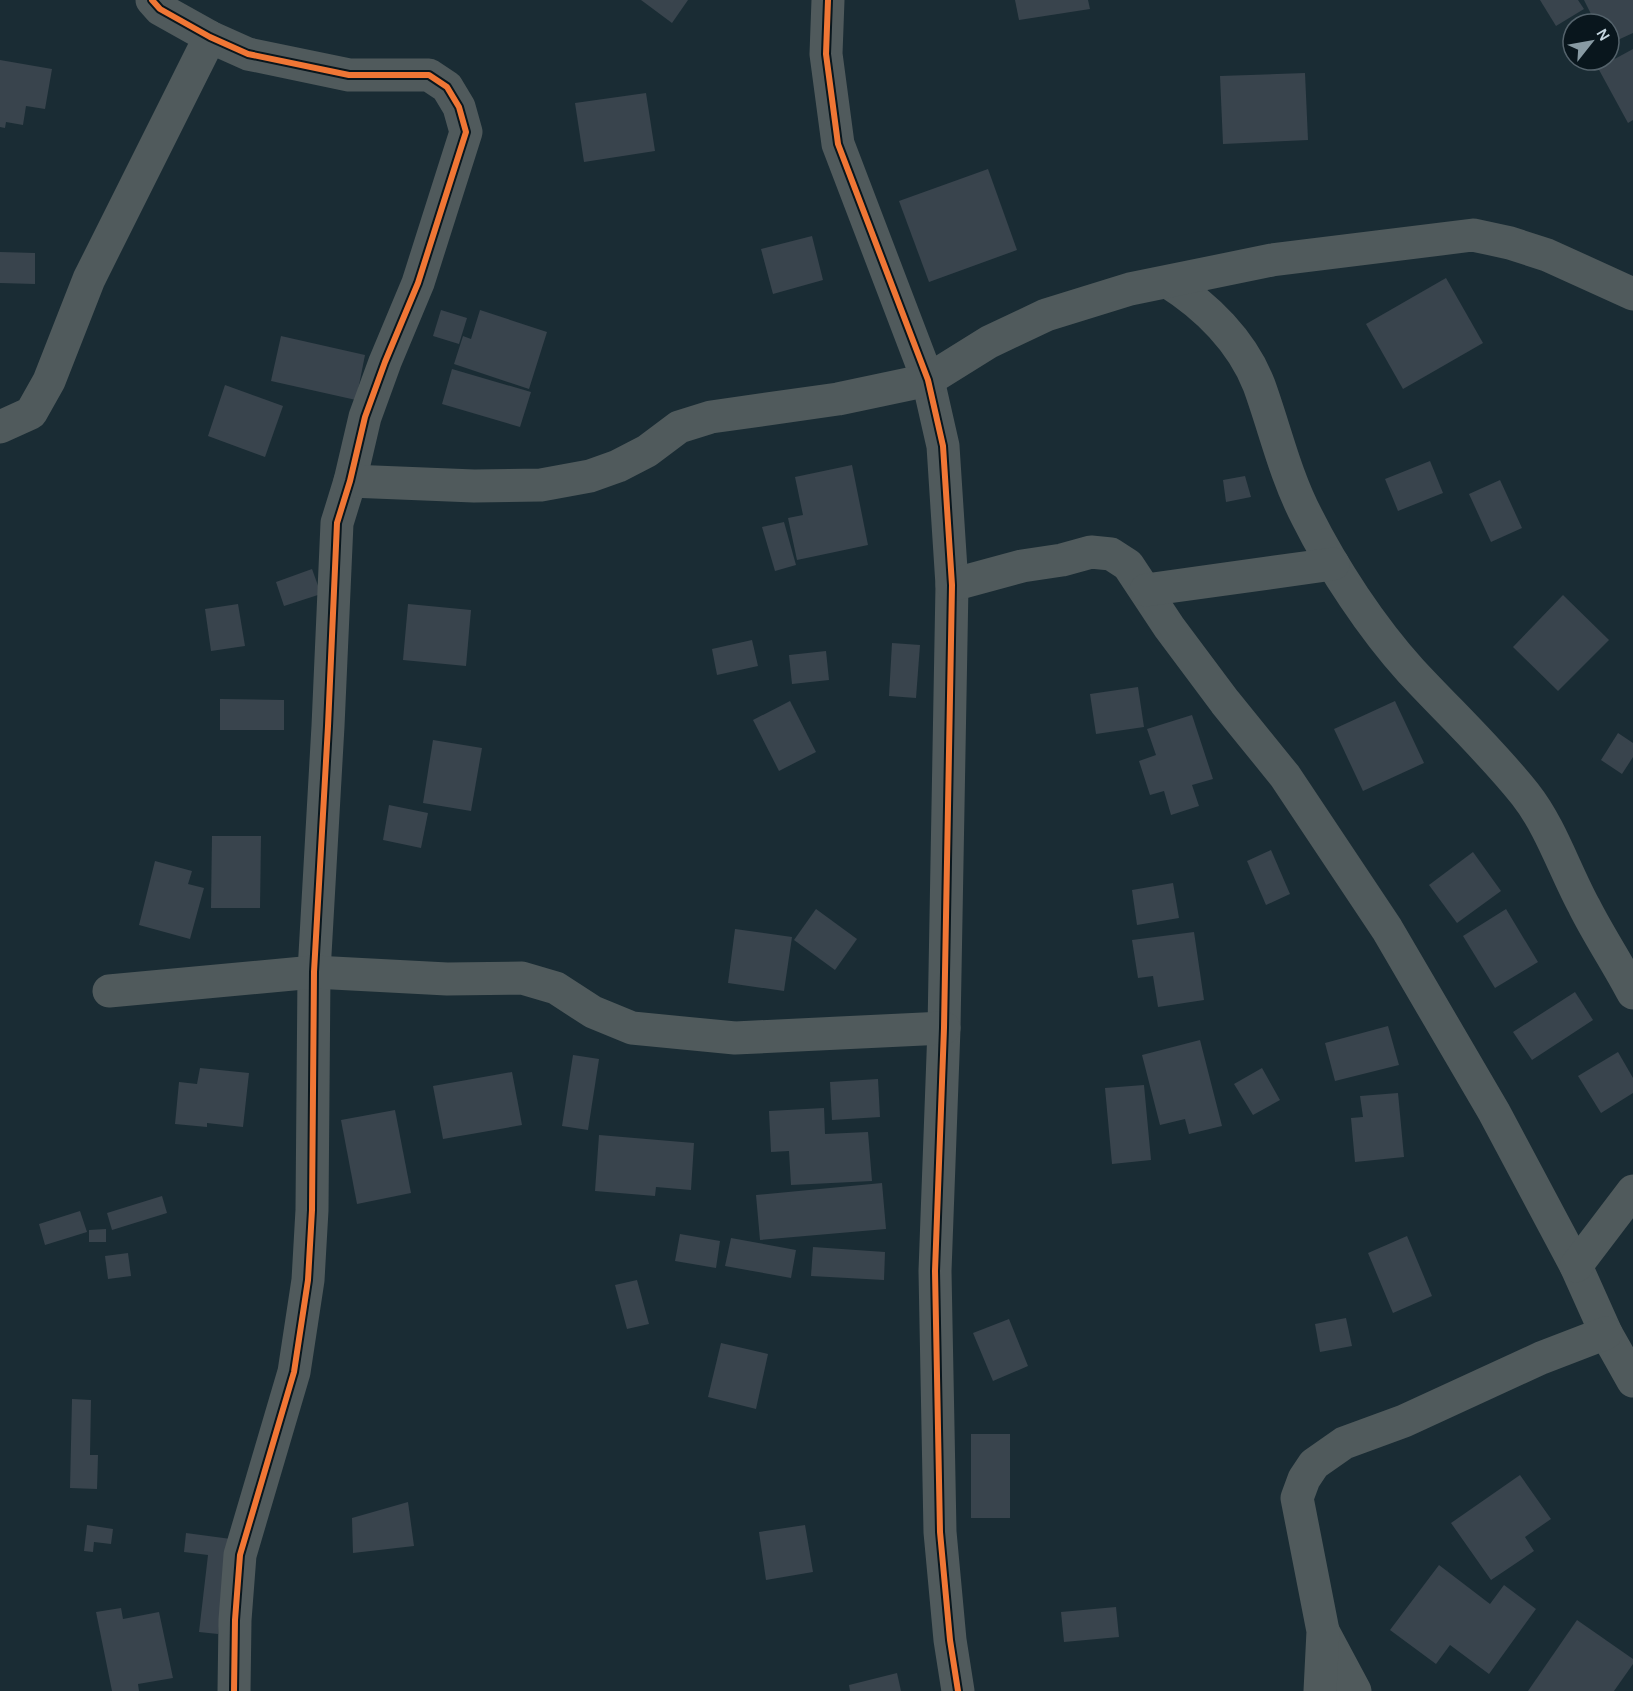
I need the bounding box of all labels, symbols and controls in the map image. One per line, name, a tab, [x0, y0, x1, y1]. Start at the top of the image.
north arrow	[1561, 12, 1621, 72]
text: N	[1592, 25, 1615, 44]

